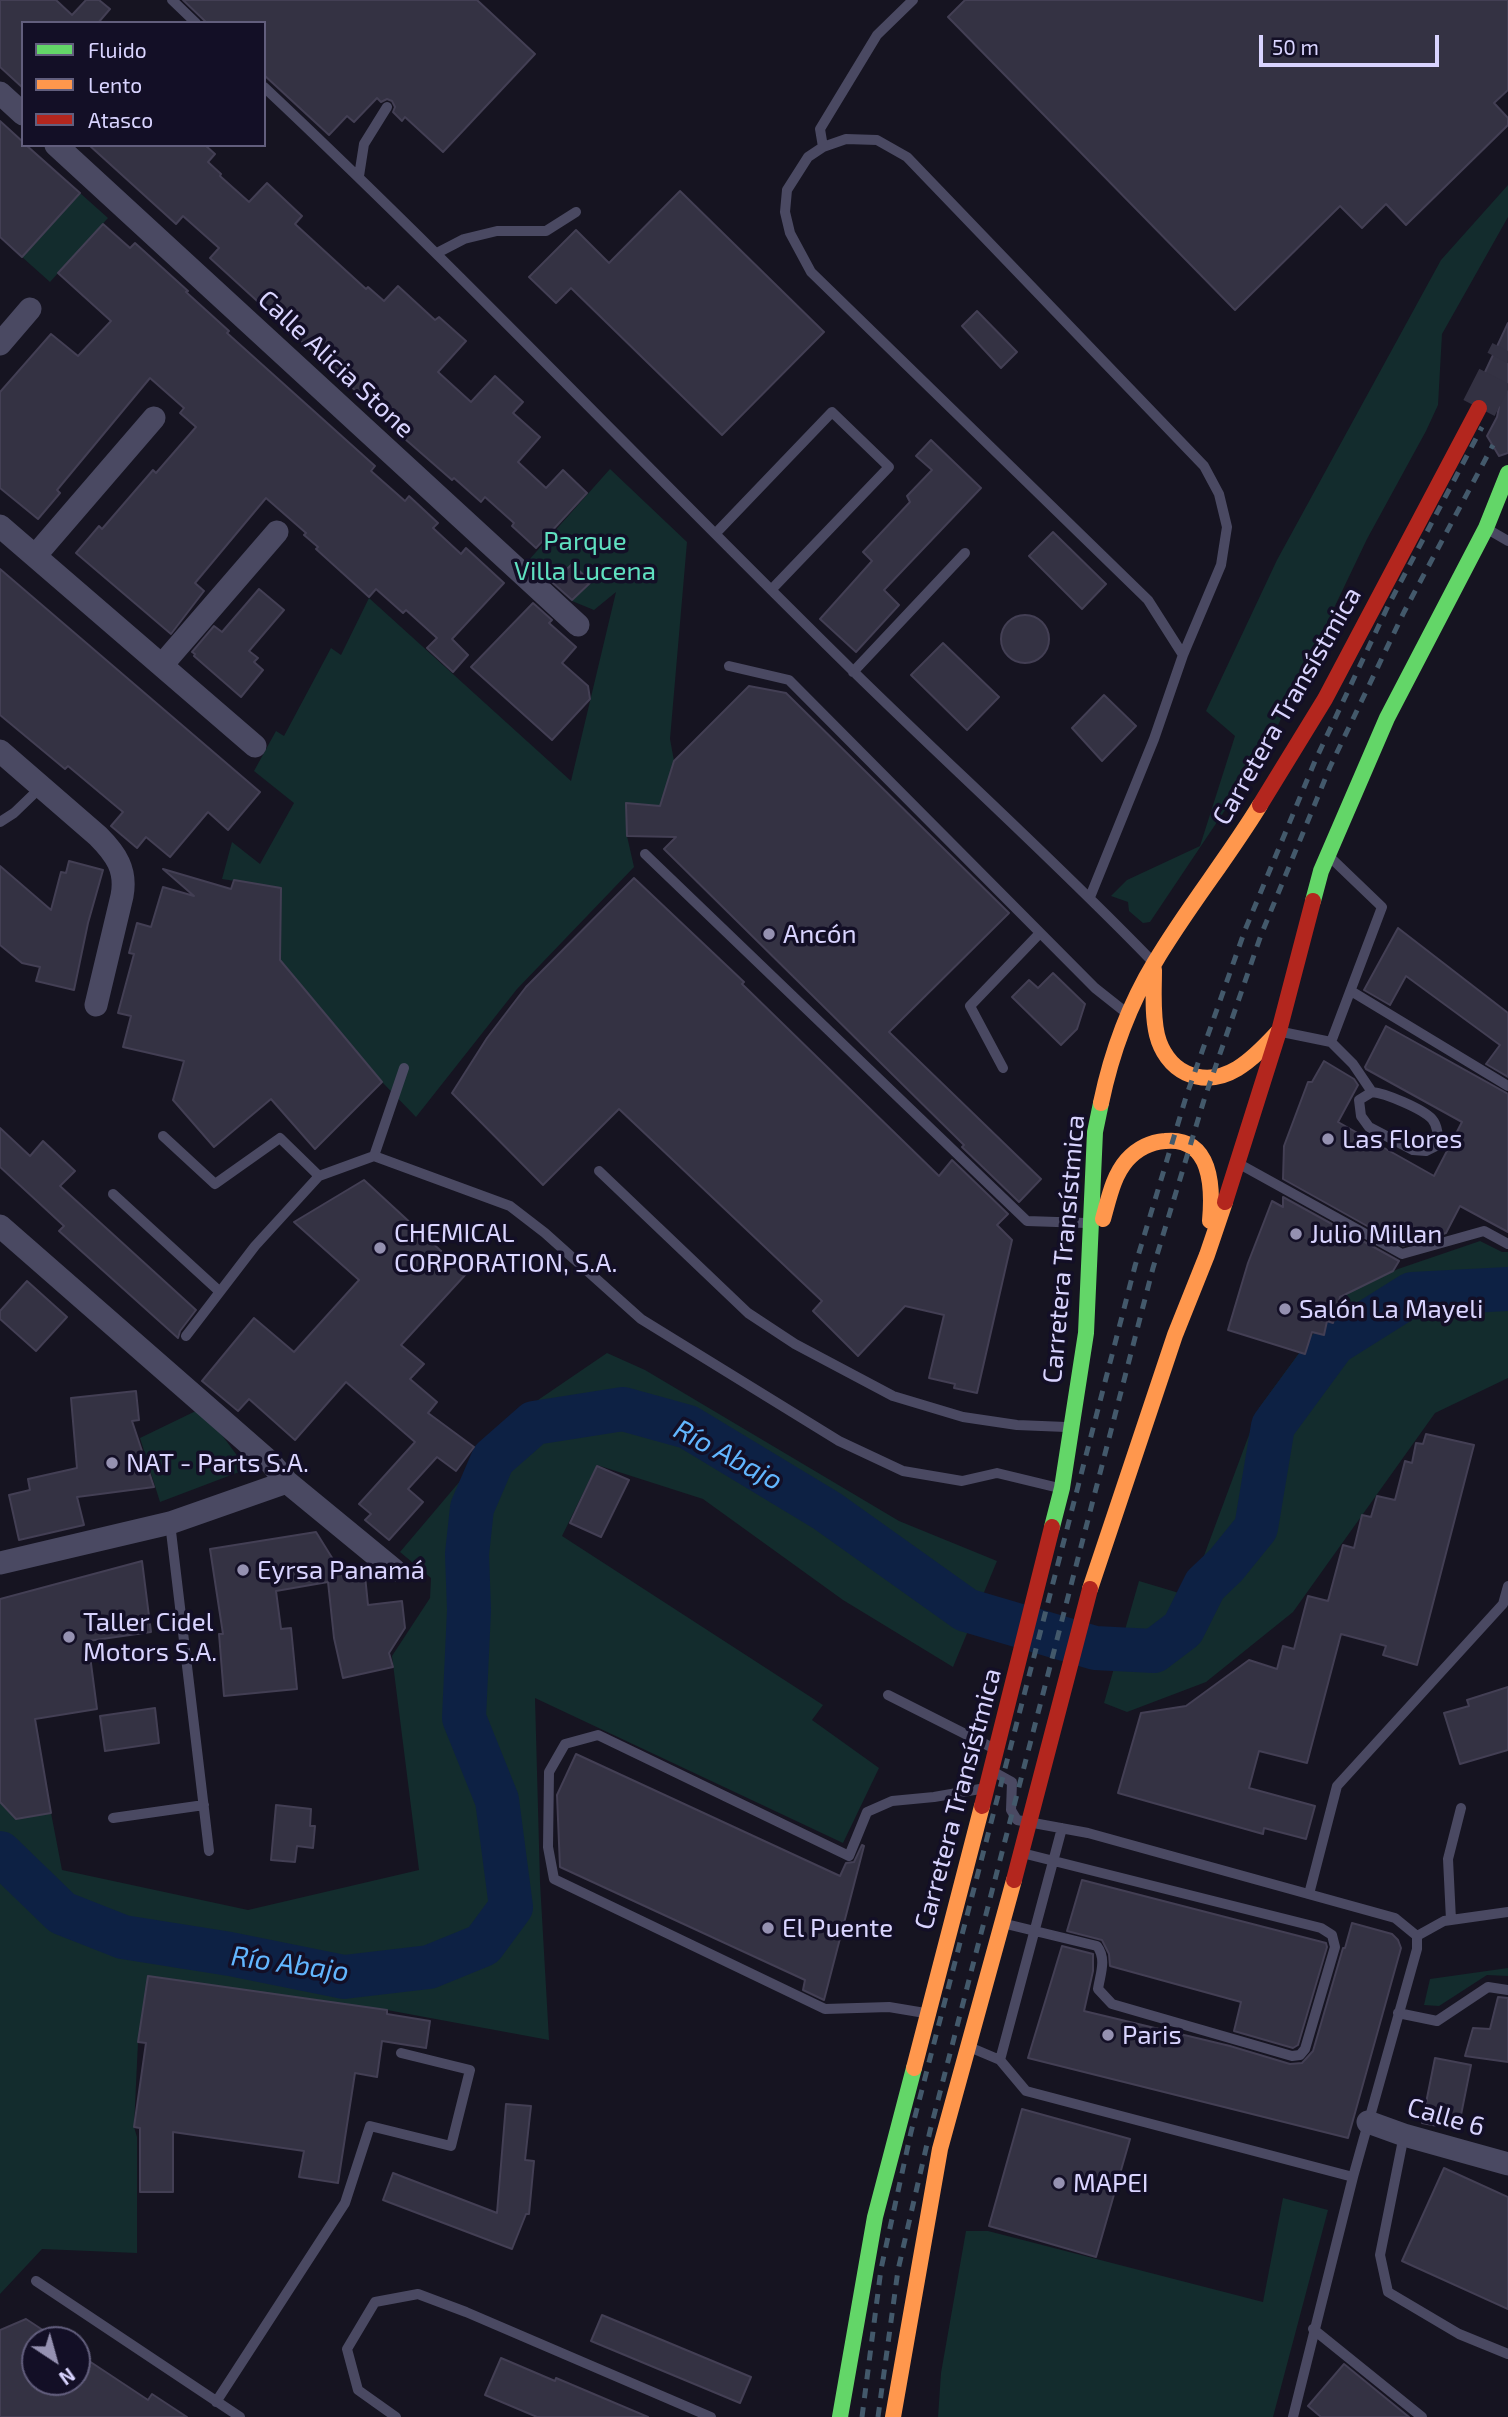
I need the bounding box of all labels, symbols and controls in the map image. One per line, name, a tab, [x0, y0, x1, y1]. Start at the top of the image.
legend	[21, 21, 266, 147]
scale bar	[1263, 21, 1443, 65]
text: 50 m	[1272, 34, 1319, 59]
text: Fluido	[88, 37, 147, 62]
text: Lento	[88, 72, 142, 97]
text: Atasco	[88, 107, 153, 132]
street label: Calle Alicia Stone	[251, 284, 421, 444]
park label: Parque Villa Lucena	[514, 525, 656, 586]
street label: Carretera Transístmica	[1206, 582, 1368, 830]
place label: Ancón	[783, 918, 857, 950]
marker: Ancón	[761, 926, 777, 942]
street label: Carretera Transístmica	[1037, 1113, 1091, 1385]
place label: Las Flores	[1342, 1123, 1462, 1155]
marker: Las Flores	[1320, 1131, 1336, 1147]
place label: CHEMICAL CORPORATION, S.A.	[394, 1217, 617, 1278]
place label: Julio Millan	[1310, 1218, 1442, 1250]
marker: Julio Millan	[1288, 1226, 1304, 1242]
marker: CHEMICAL CORPORATION, S.A.	[372, 1240, 388, 1256]
place label: Salón La Mayeli	[1299, 1293, 1483, 1325]
marker: Salón La Mayeli	[1277, 1301, 1293, 1317]
water label: Río Abajo	[668, 1412, 788, 1498]
place label: NAT - Parts S.A.	[126, 1447, 309, 1479]
marker: NAT - Parts S.A.	[104, 1455, 120, 1471]
place label: Eyrsa Panamá	[257, 1554, 425, 1586]
marker: Eyrsa Panamá	[235, 1562, 251, 1578]
place label: Taller Cidel Motors S.A.	[83, 1606, 217, 1668]
marker: Taller Cidel Motors S.A.	[61, 1629, 77, 1645]
street label: Carretera Transístmica	[908, 1665, 1008, 1933]
place label: El Puente	[782, 1912, 893, 1944]
marker: El Puente	[760, 1920, 776, 1936]
water label: Río Abajo	[229, 1939, 351, 1989]
place label: Paris	[1122, 2019, 1182, 2051]
marker: Paris	[1100, 2027, 1116, 2043]
street label: Calle 6	[1404, 2091, 1488, 2143]
place label: MAPEI	[1073, 2167, 1149, 2199]
marker: MAPEI	[1051, 2175, 1067, 2191]
north arrow	[21, 2326, 91, 2396]
text: N	[55, 2363, 80, 2390]

